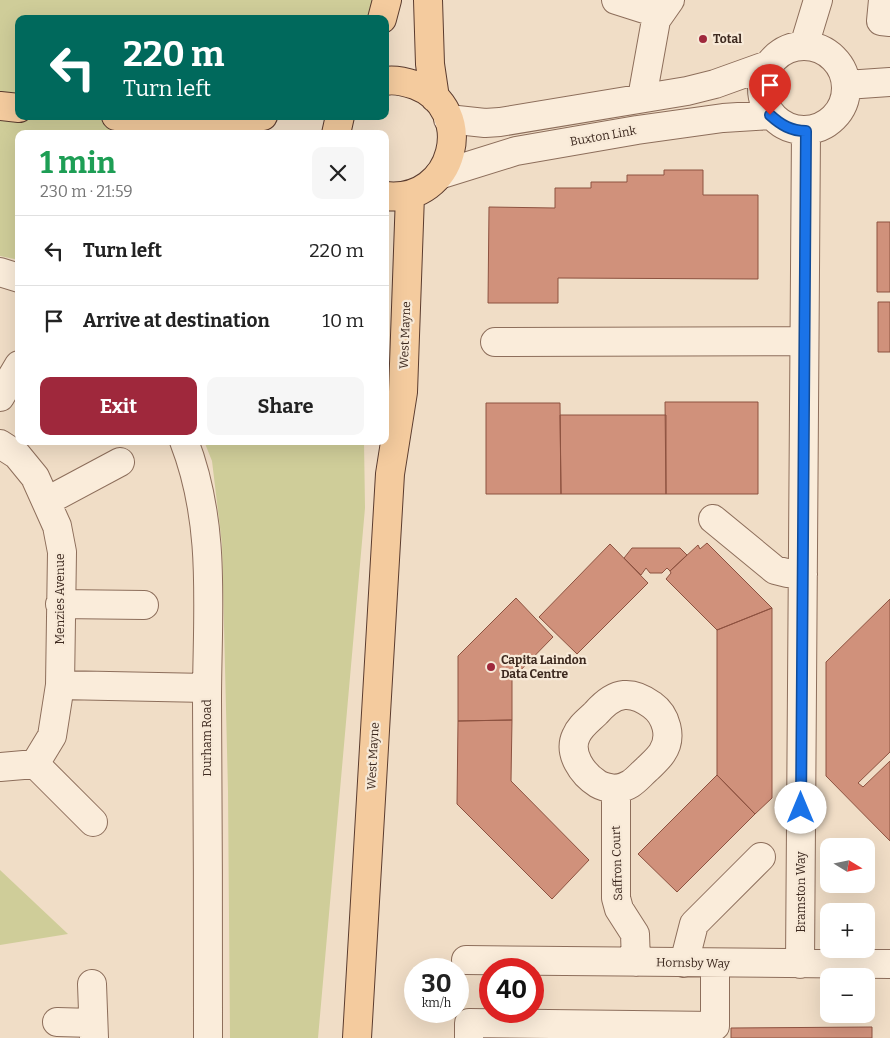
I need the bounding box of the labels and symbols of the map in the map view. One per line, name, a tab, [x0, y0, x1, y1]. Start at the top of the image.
place label: Total	[713, 32, 742, 46]
marker: Total	[697, 33, 709, 45]
pin	[749, 64, 791, 115]
street label: Buxton Link	[569, 123, 637, 149]
street label: West Mayne	[397, 301, 413, 369]
street label: Menzies Avenue	[53, 554, 67, 644]
place label: Capita Laindon Data Centre	[501, 653, 587, 681]
marker: Capita Laindon Data Centre	[485, 661, 497, 673]
street label: Durham Road	[200, 699, 214, 777]
street label: West Mayne	[364, 722, 382, 790]
position arrow	[774, 781, 826, 833]
street label: Saffron Court	[609, 825, 625, 901]
north arrow	[820, 838, 875, 892]
street label: Bramston Way	[794, 851, 808, 933]
street label: Hornsby Way	[656, 955, 731, 971]
speed limit sign: 40	[479, 958, 544, 1023]

